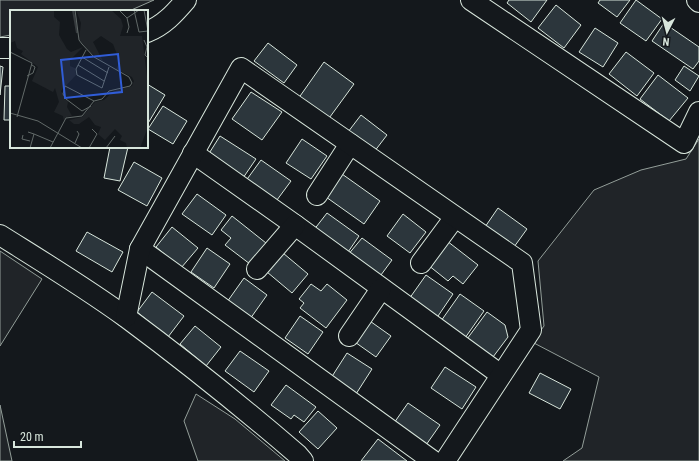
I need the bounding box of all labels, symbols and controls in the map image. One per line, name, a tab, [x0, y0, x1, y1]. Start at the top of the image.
inset map	[10, 10, 148, 148]
north arrow	[647, 12, 687, 52]
text: N	[662, 35, 670, 48]
scale bar	[14, 423, 81, 449]
text: 20 m	[20, 430, 44, 444]

